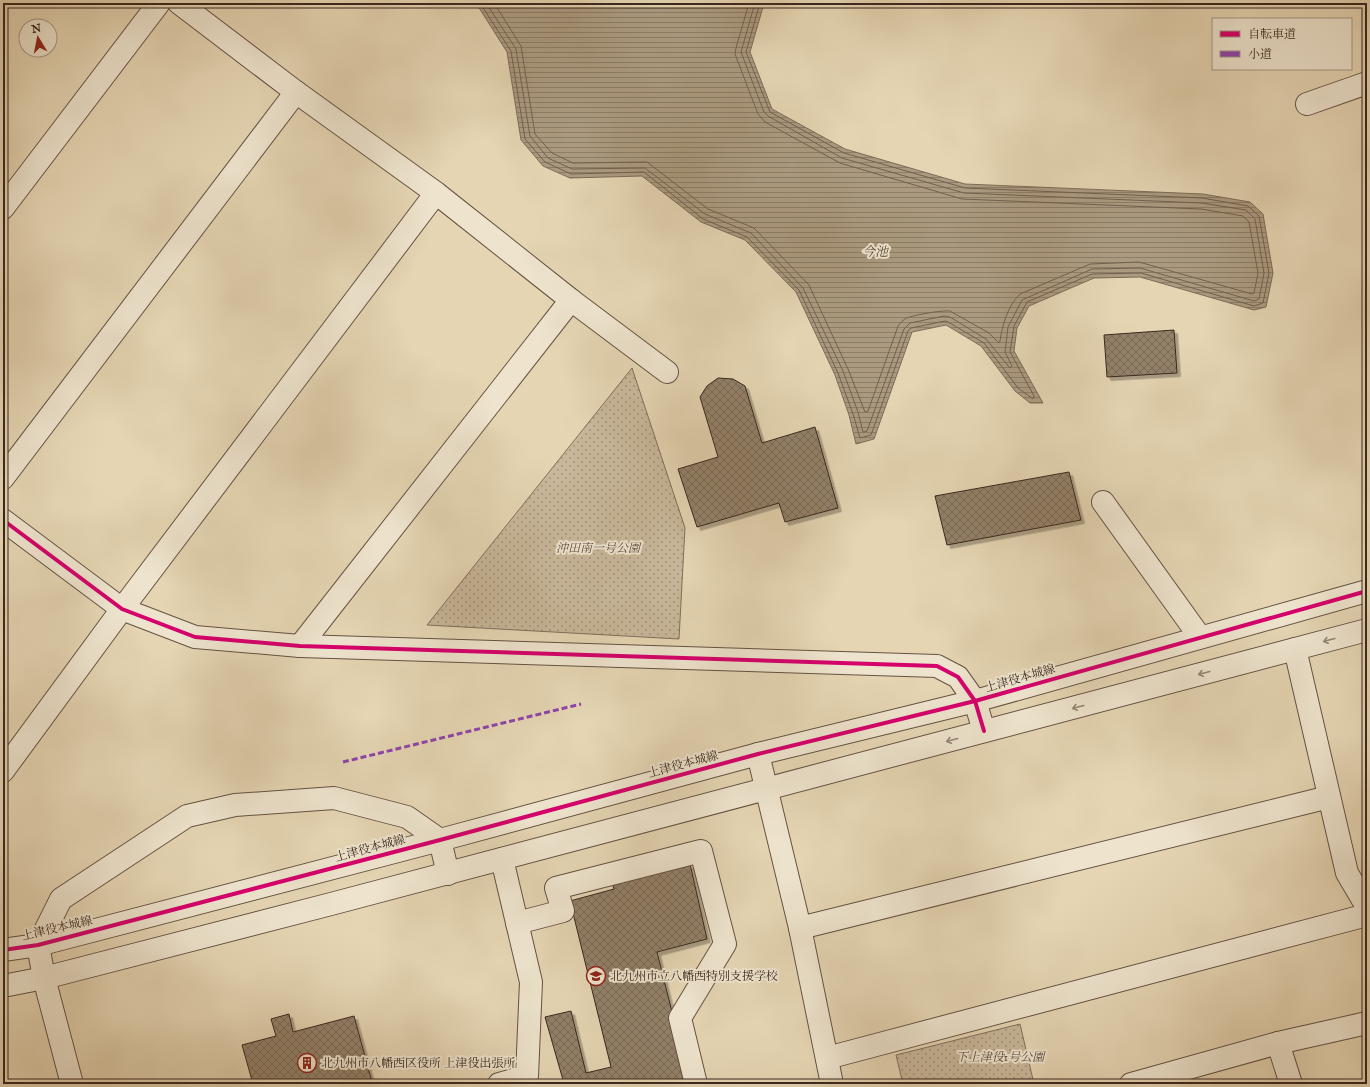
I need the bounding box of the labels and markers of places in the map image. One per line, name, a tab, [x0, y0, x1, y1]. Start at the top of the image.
school or university icon: 北九州市立八幡西特別支援学校	[585, 965, 607, 987]
place label: 北九州市立八幡西特別支援学校	[610, 969, 778, 984]
building icon: 北九州市八幡西区役所 上津役出張所	[296, 1052, 318, 1074]
place label: 北九州市八幡西区役所 上津役出張所	[321, 1056, 516, 1071]

